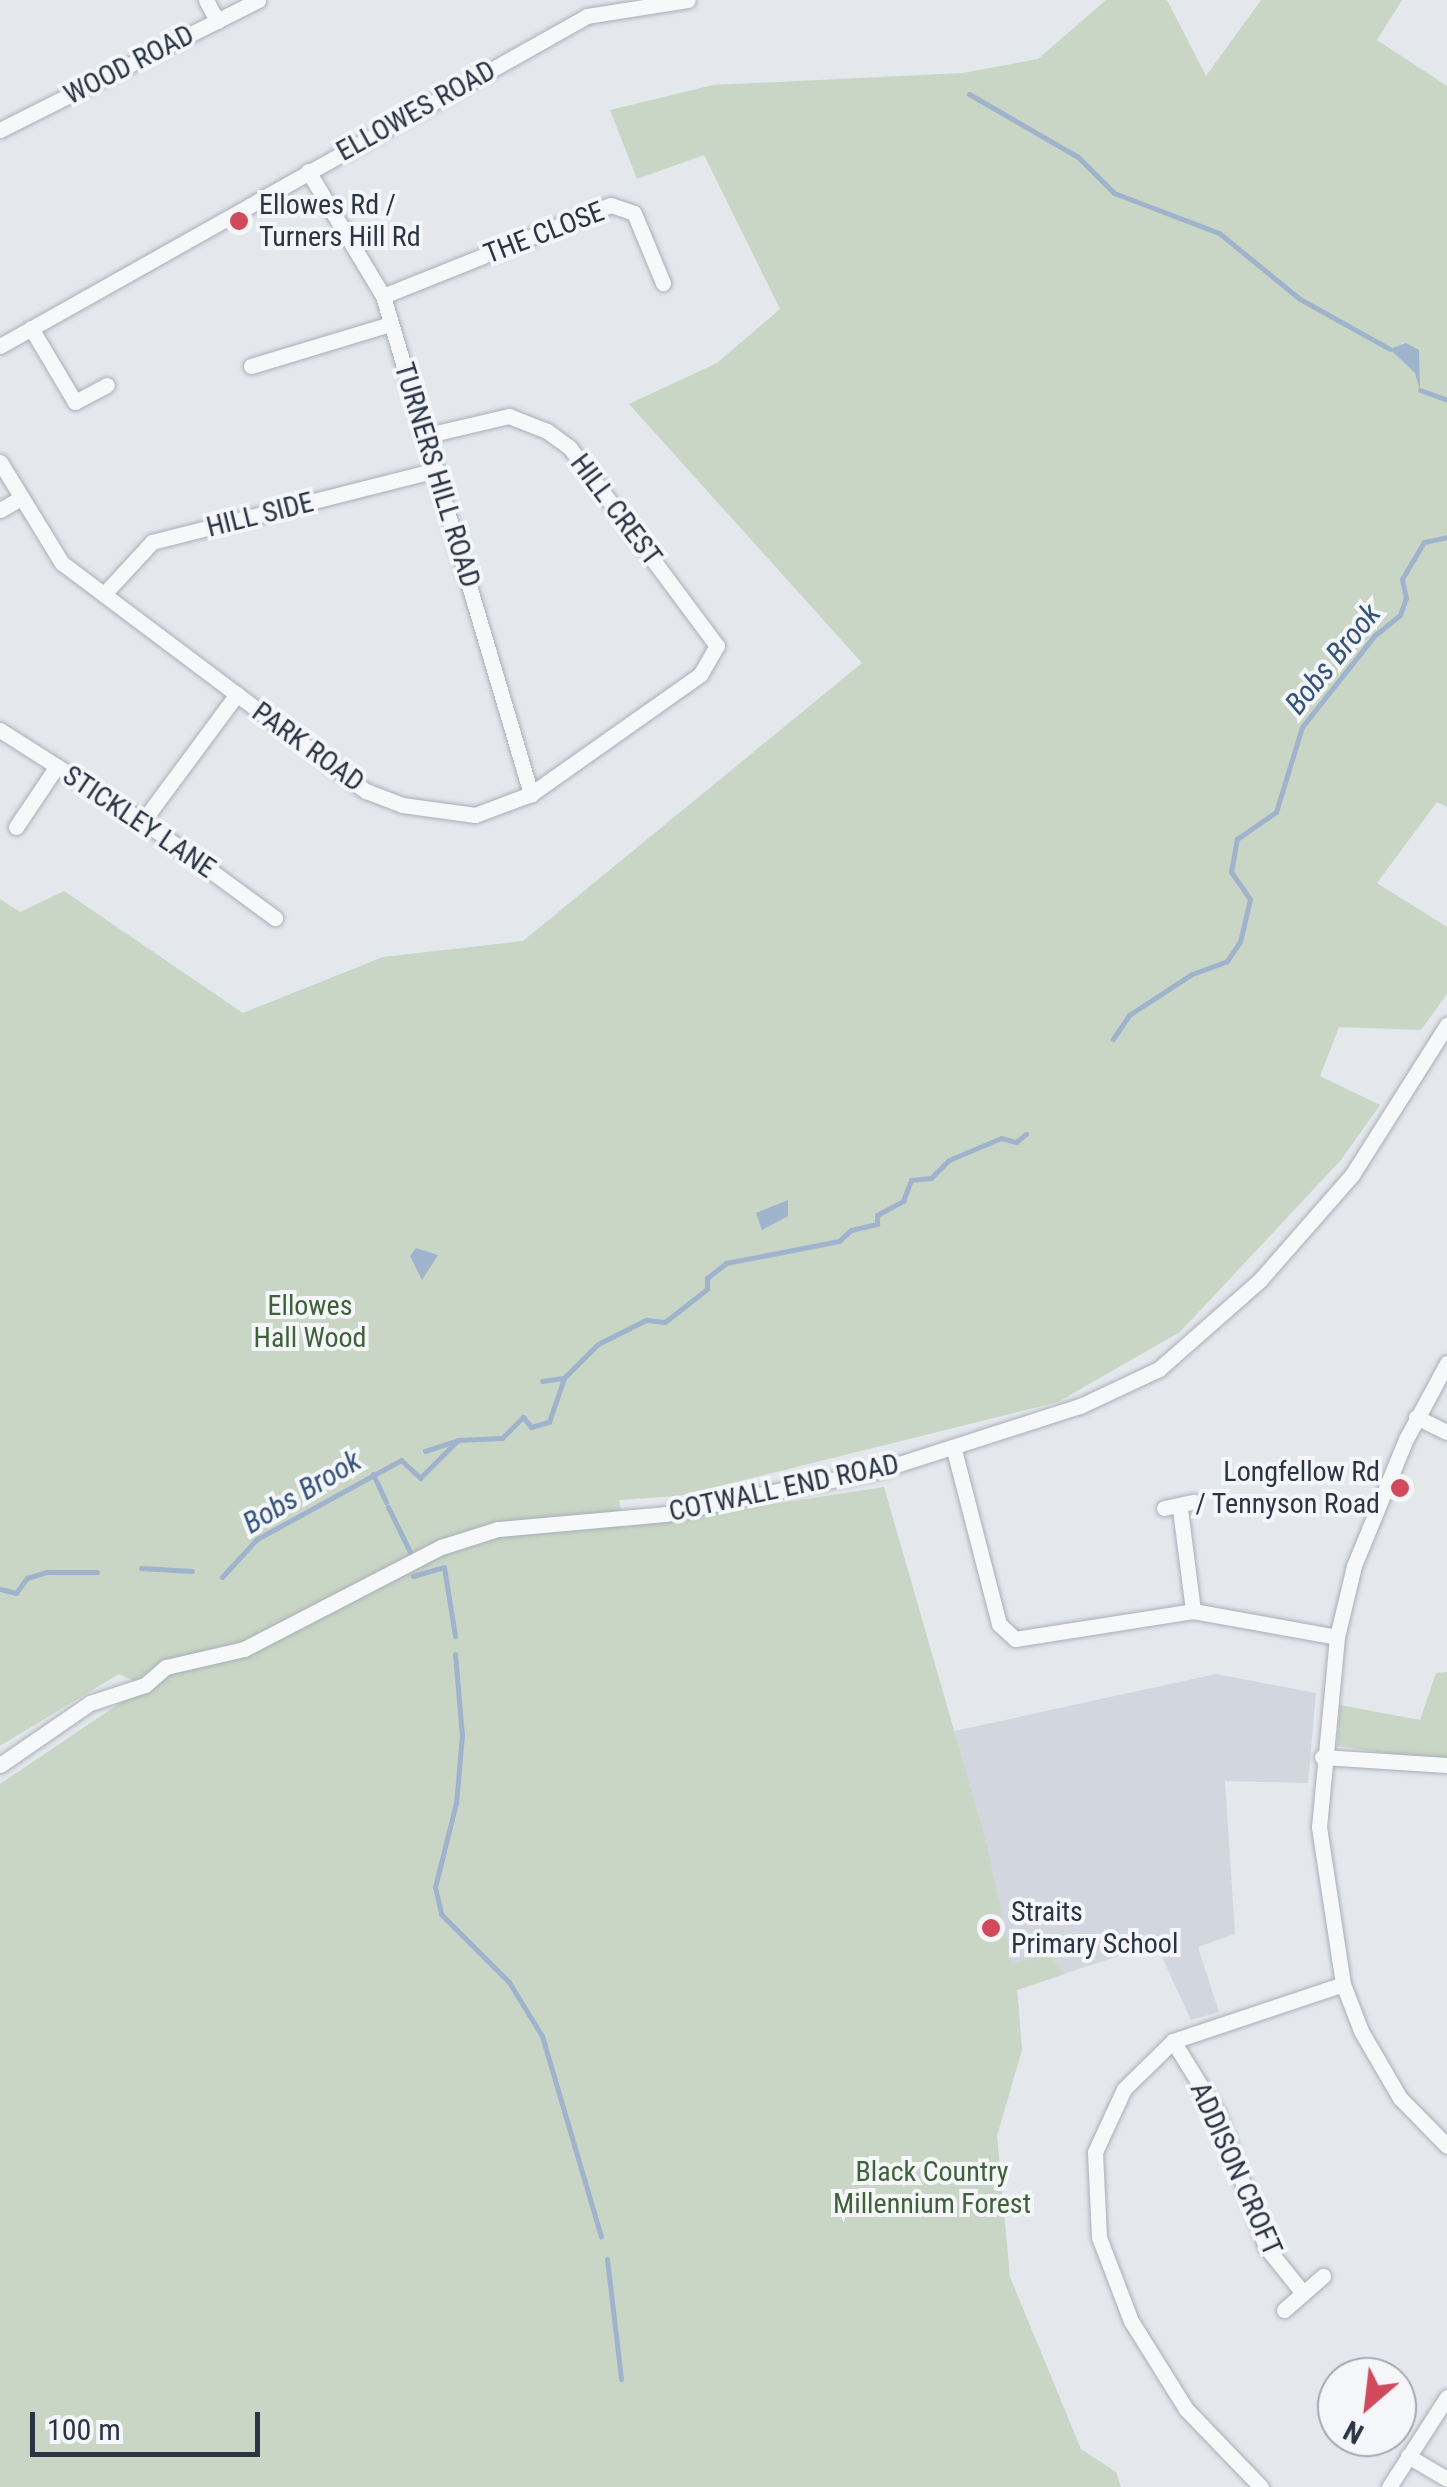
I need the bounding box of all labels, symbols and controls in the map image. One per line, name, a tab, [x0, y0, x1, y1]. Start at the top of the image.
street label: WOOD ROAD	[59, 18, 199, 112]
street label: ELLOWES ROAD	[331, 54, 501, 168]
place label: Ellowes Rd / Turners Hill Rd	[259, 188, 421, 254]
street label: THE CLOSE	[479, 195, 609, 271]
marker: Ellowes Rd / Turners Hill Rd	[228, 210, 250, 232]
street label: TURNERS HILL ROAD	[387, 359, 487, 591]
street label: HILL CREST	[563, 448, 669, 572]
street label: HILL SIDE	[203, 486, 317, 544]
water label: Bobs Brook	[1278, 596, 1388, 722]
street label: PARK ROAD	[246, 695, 370, 799]
street label: STICKLEY LANE	[56, 759, 222, 885]
park label: Ellowes Hall Wood	[254, 1289, 366, 1355]
water label: Bobs Brook	[236, 1443, 368, 1541]
street label: COTWALL END ROAD	[666, 1447, 902, 1529]
place label: Longfellow Rd / Tennyson Road	[1195, 1455, 1380, 1521]
marker: Longfellow Rd / Tennyson Road	[1389, 1477, 1411, 1499]
place label: Straits Primary School	[1011, 1895, 1178, 1961]
marker: Straits Primary School	[980, 1917, 1002, 1939]
street label: ADDISON CROFT	[1183, 2077, 1289, 2261]
park label: Black Country Millennium Forest	[833, 2155, 1031, 2221]
north arrow	[1317, 2357, 1417, 2457]
scale bar	[35, 2392, 265, 2454]
text: 100 m	[47, 2412, 121, 2447]
text: N	[1338, 2414, 1369, 2451]

